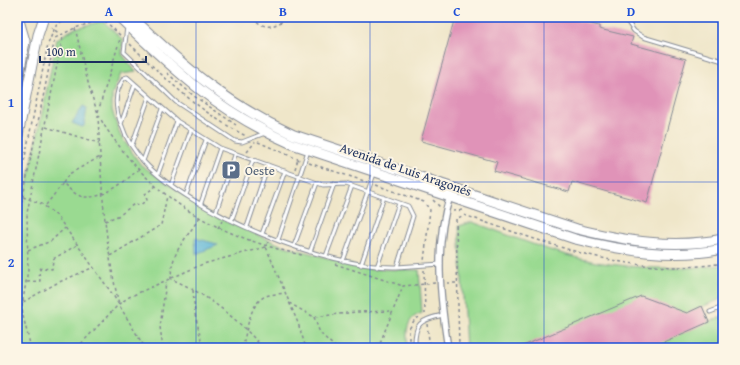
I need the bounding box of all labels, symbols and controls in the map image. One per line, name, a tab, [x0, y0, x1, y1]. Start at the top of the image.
text: A	[105, 2, 114, 21]
text: B	[279, 2, 287, 21]
text: C	[453, 2, 461, 21]
text: D	[627, 2, 635, 21]
scale bar	[40, 38, 146, 64]
text: 100 m	[46, 43, 76, 60]
text: 1	[8, 93, 14, 112]
street label: Avenida de Luis Aragonés	[337, 138, 474, 201]
parking icon: Oeste	[220, 159, 242, 181]
place label: Oeste	[245, 161, 275, 180]
text: 2	[8, 253, 15, 272]

